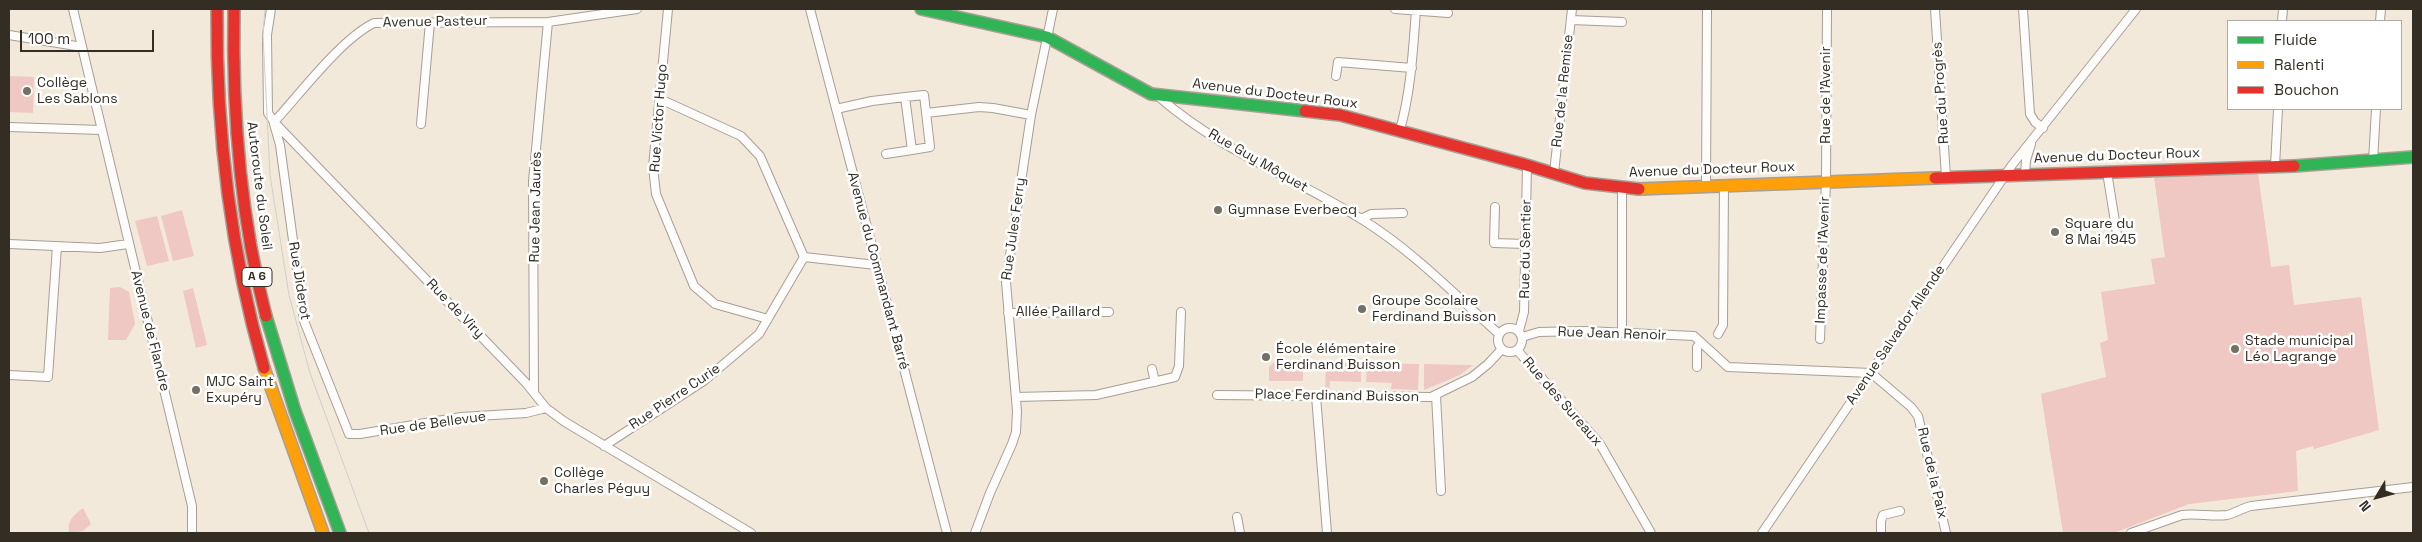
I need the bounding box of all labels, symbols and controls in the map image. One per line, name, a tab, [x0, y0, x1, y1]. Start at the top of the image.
street label: Avenue Pasteur	[382, 13, 488, 31]
scale bar	[22, 20, 156, 52]
legend	[2227, 20, 2402, 110]
text: 100 m	[28, 29, 70, 48]
text: Fluide	[2274, 30, 2317, 49]
street label: Rue de la Remise	[1549, 34, 1577, 148]
street label: Rue du Progrès	[1929, 41, 1953, 145]
street label: Rue de l'Avenir	[1818, 46, 1834, 144]
text: Ralenti	[2274, 55, 2324, 74]
street label: Rue Victor Hugo	[647, 63, 671, 173]
place label: Collège Les Sablons	[37, 75, 118, 108]
street label: Avenue du Docteur Roux	[1191, 76, 1359, 112]
text: Bouchon	[2274, 80, 2339, 99]
marker: Collège Les Sablons	[21, 85, 33, 97]
street label: Autoroute du Soleil	[243, 121, 275, 251]
street label: Rue Guy Môquet	[1205, 126, 1311, 196]
street label: Avenue du Docteur Roux	[2033, 145, 2201, 167]
street label: Rue Jean Jaurès	[527, 151, 545, 263]
street label: Avenue du Docteur Roux	[1628, 159, 1796, 181]
street label: Avenue du Commandant Barré	[843, 170, 913, 372]
street label: Rue Jules Ferry	[998, 177, 1030, 281]
street label: Impasse de l'Avenir	[1812, 196, 1834, 324]
street label: Rue du Sentier	[1517, 199, 1535, 299]
place label: Gymnase Everbecq	[1228, 202, 1357, 218]
marker: Gymnase Everbecq	[1212, 204, 1224, 216]
place label: Square du 8 Mai 1945	[2065, 216, 2136, 248]
marker: Square du 8 Mai 1945	[2049, 226, 2061, 238]
street label: Rue Diderot	[285, 241, 313, 321]
street label: Avenue Salvador Allende	[1843, 262, 1949, 408]
road number: A 6	[242, 268, 272, 286]
street label: Avenue de Flandre	[127, 269, 173, 393]
street label: Rue de Viry	[423, 276, 487, 342]
place label: Groupe Scolaire Ferdinand Buisson	[1372, 293, 1496, 326]
marker: Groupe Scolaire Ferdinand Buisson	[1356, 303, 1368, 315]
street label: Allée Paillard	[1016, 304, 1100, 320]
street label: Rue Jean Renoir	[1557, 324, 1667, 344]
place label: Stade municipal Léo Lagrange	[2245, 333, 2354, 366]
place label: École élémentaire Ferdinand Buisson	[1276, 341, 1400, 374]
marker: Stade municipal Léo Lagrange	[2229, 343, 2241, 355]
marker: École élémentaire Ferdinand Buisson	[1260, 351, 1272, 363]
street label: Rue des Sureaux	[1519, 354, 1605, 450]
street label: Rue Pierre Curie	[626, 360, 724, 434]
place label: MJC Saint Exupéry	[206, 374, 274, 407]
marker: MJC Saint Exupéry	[190, 384, 202, 396]
street label: Place Ferdinand Buisson	[1255, 386, 1419, 406]
street label: Rue de Bellevue	[379, 408, 487, 440]
street label: Rue de la Paix	[1913, 426, 1951, 520]
place label: Collège Charles Péguy	[554, 465, 650, 498]
north arrow	[2352, 472, 2402, 522]
marker: Collège Charles Péguy	[538, 475, 550, 487]
text: N	[2355, 497, 2375, 515]

